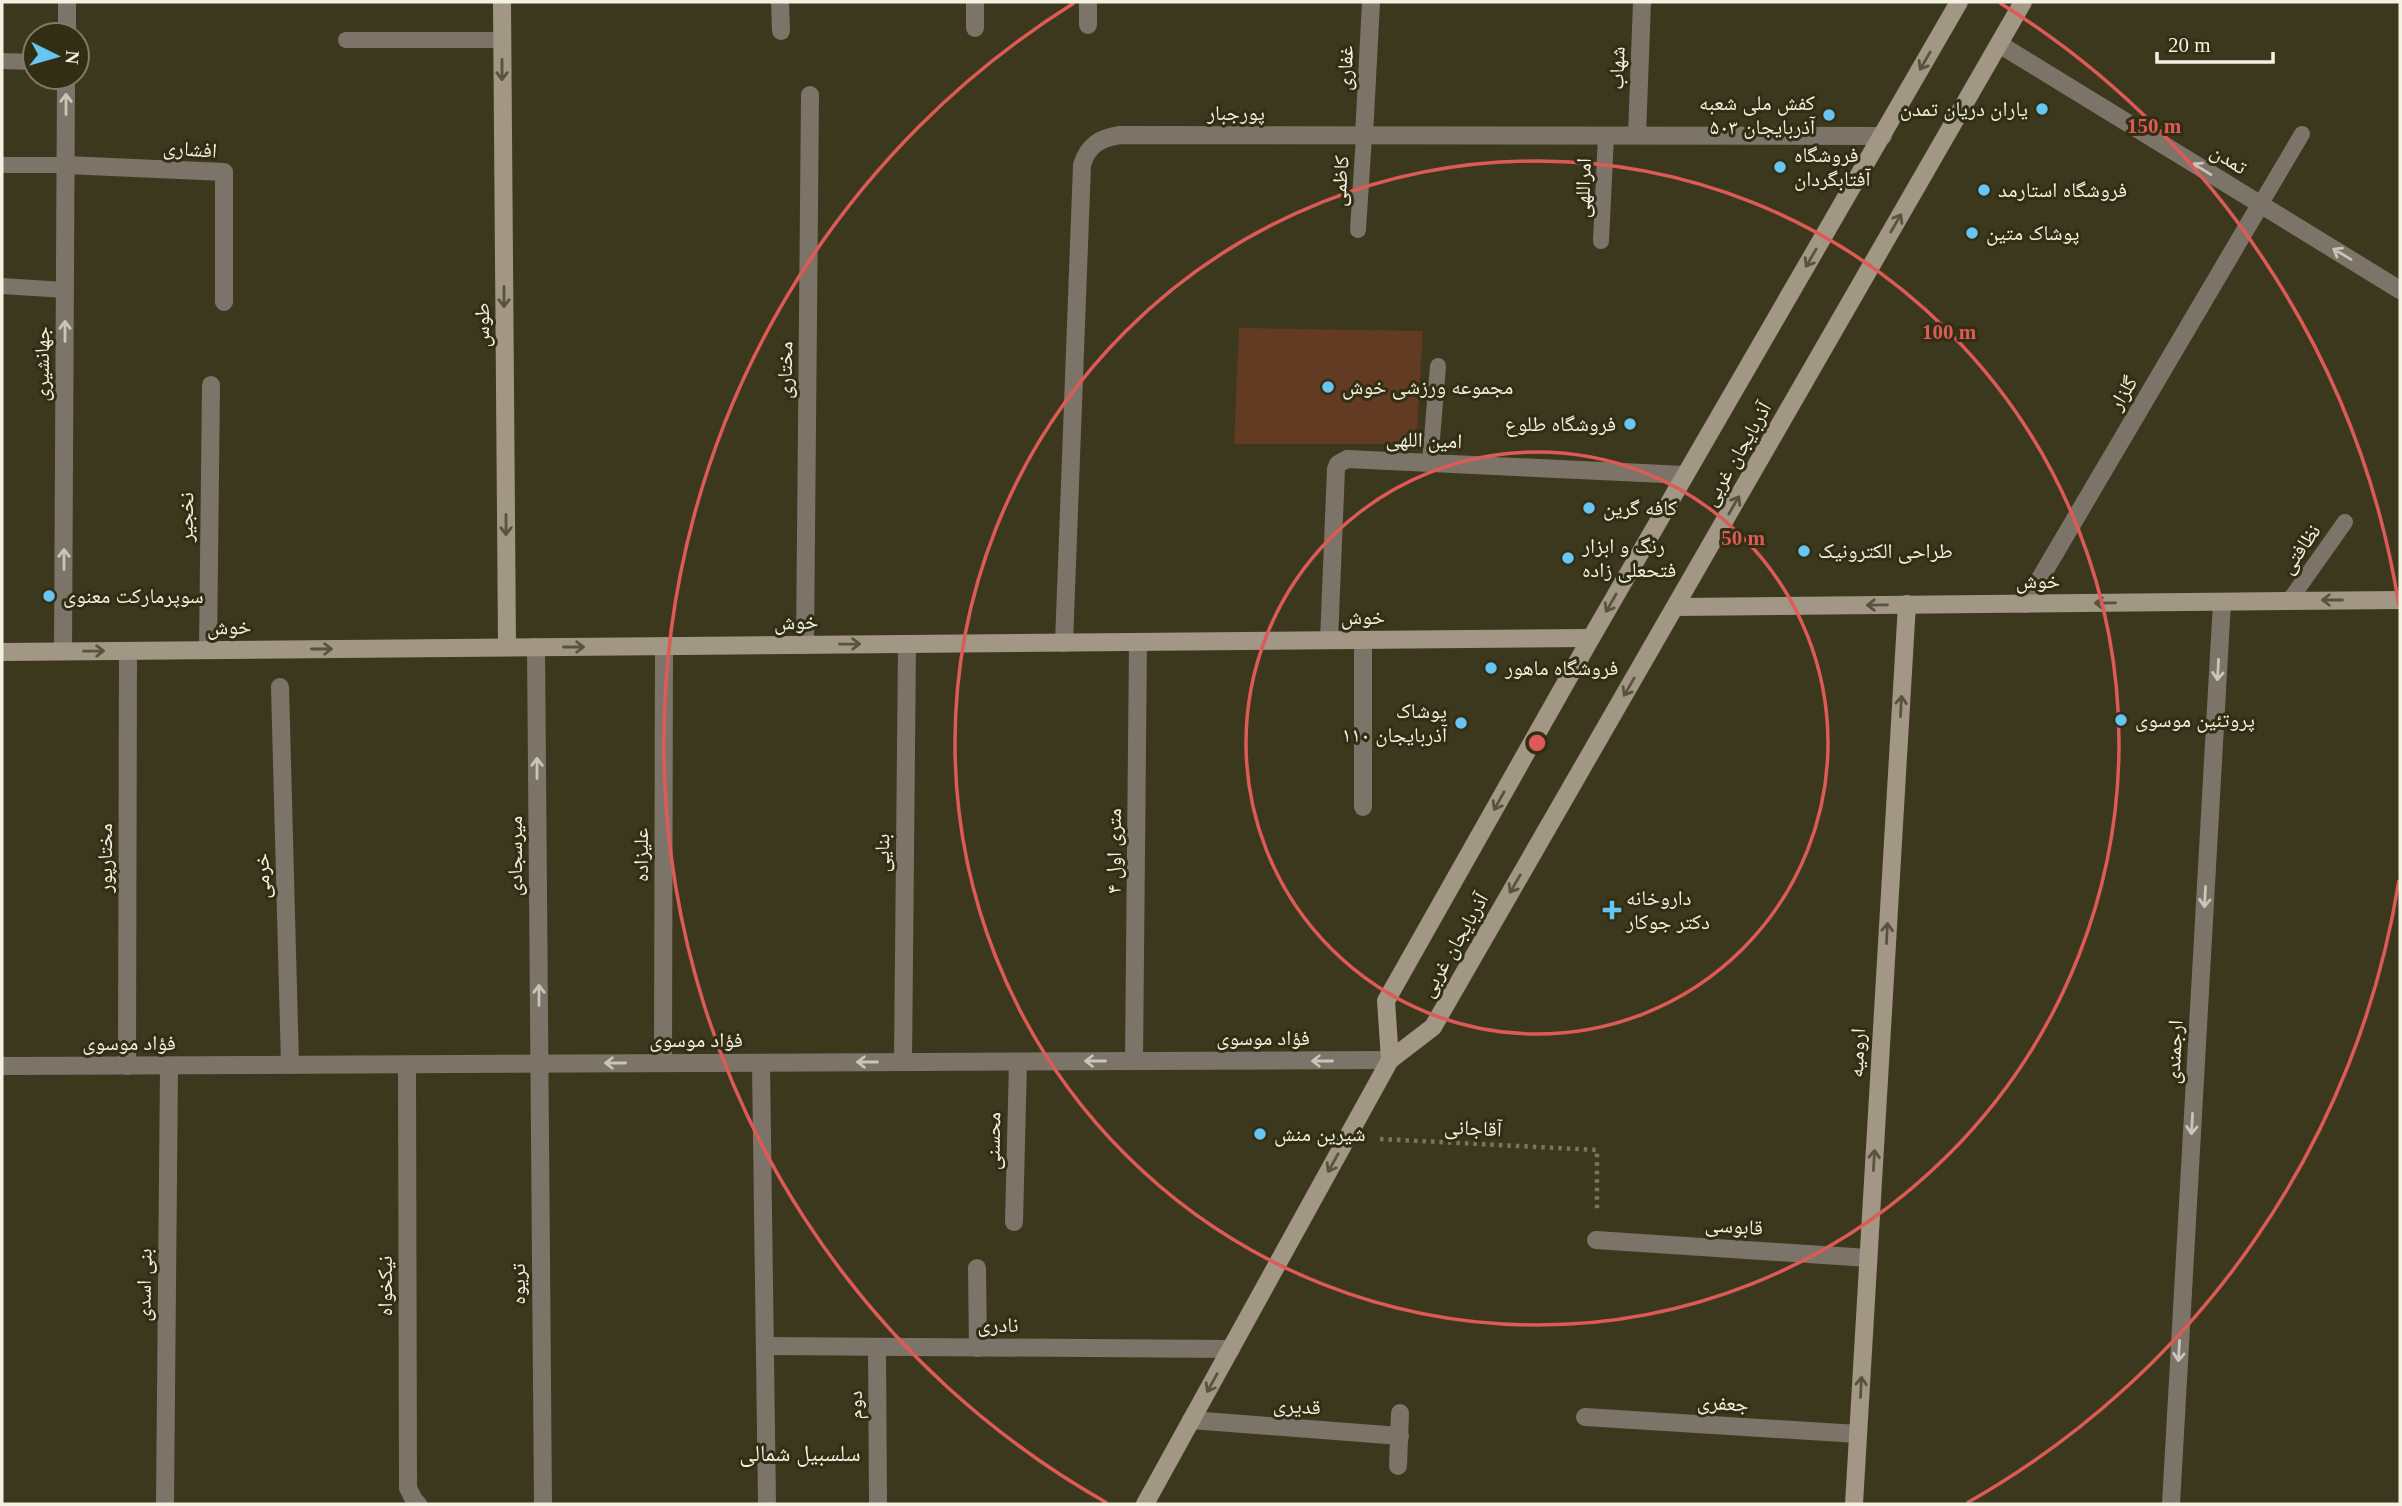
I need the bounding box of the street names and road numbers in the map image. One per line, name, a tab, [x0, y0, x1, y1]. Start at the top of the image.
street label: غفاری	[1332, 44, 1358, 91]
street label: شهاب	[1604, 46, 1630, 90]
street label: پورجبار	[1206, 101, 1265, 125]
street label: افشاری	[162, 135, 218, 163]
street label: تمدن	[2206, 139, 2252, 179]
street label: کاظمی	[1326, 154, 1355, 207]
street label: امراللهی	[1570, 158, 1597, 218]
street label: طوس	[470, 303, 495, 347]
street label: جهانشیری	[30, 326, 54, 402]
street label: مختاری	[772, 341, 798, 399]
street label: گلزار	[2103, 371, 2143, 415]
street label: آذربایجان غربی	[1698, 397, 1778, 511]
street label: امین اللهی	[1385, 427, 1463, 454]
street label: نخجیر	[174, 492, 198, 543]
street label: نظافتی	[2274, 520, 2326, 579]
street label: خوش	[2016, 569, 2060, 594]
street label: خوش	[1341, 605, 1385, 630]
street label: خوش	[774, 610, 818, 635]
street label: خوش	[207, 615, 251, 640]
street label: ۴ متری اول	[1102, 808, 1126, 894]
street label: میرسجادی	[503, 816, 527, 896]
street label: مختارپور	[93, 823, 117, 894]
street label: علیزاده	[629, 828, 653, 882]
street label: بنایی	[870, 833, 895, 873]
street label: خرمی	[250, 853, 275, 899]
street label: آذربایجان غربی	[1415, 888, 1495, 1002]
street label: ارجمندی	[2160, 1019, 2188, 1085]
street label: فؤاد موسوی	[1216, 1026, 1310, 1050]
street label: فؤاد موسوی	[649, 1028, 743, 1052]
street label: ارومیه	[1844, 1028, 1870, 1078]
street label: فؤاد موسوی	[82, 1031, 176, 1055]
street label: محسنی	[980, 1112, 1007, 1170]
street label: آقاجانی	[1443, 1114, 1503, 1143]
street label: قابوسی	[1704, 1212, 1764, 1241]
street label: بنی اسدی	[131, 1248, 158, 1322]
street label: نیکخواه	[373, 1256, 397, 1316]
street label: تریوه	[506, 1263, 530, 1305]
street label: نادری	[978, 1313, 1018, 1337]
street label: جعفری	[1697, 1390, 1749, 1416]
street label: دوم	[843, 1391, 869, 1419]
street label: قدیری	[1272, 1392, 1322, 1420]

